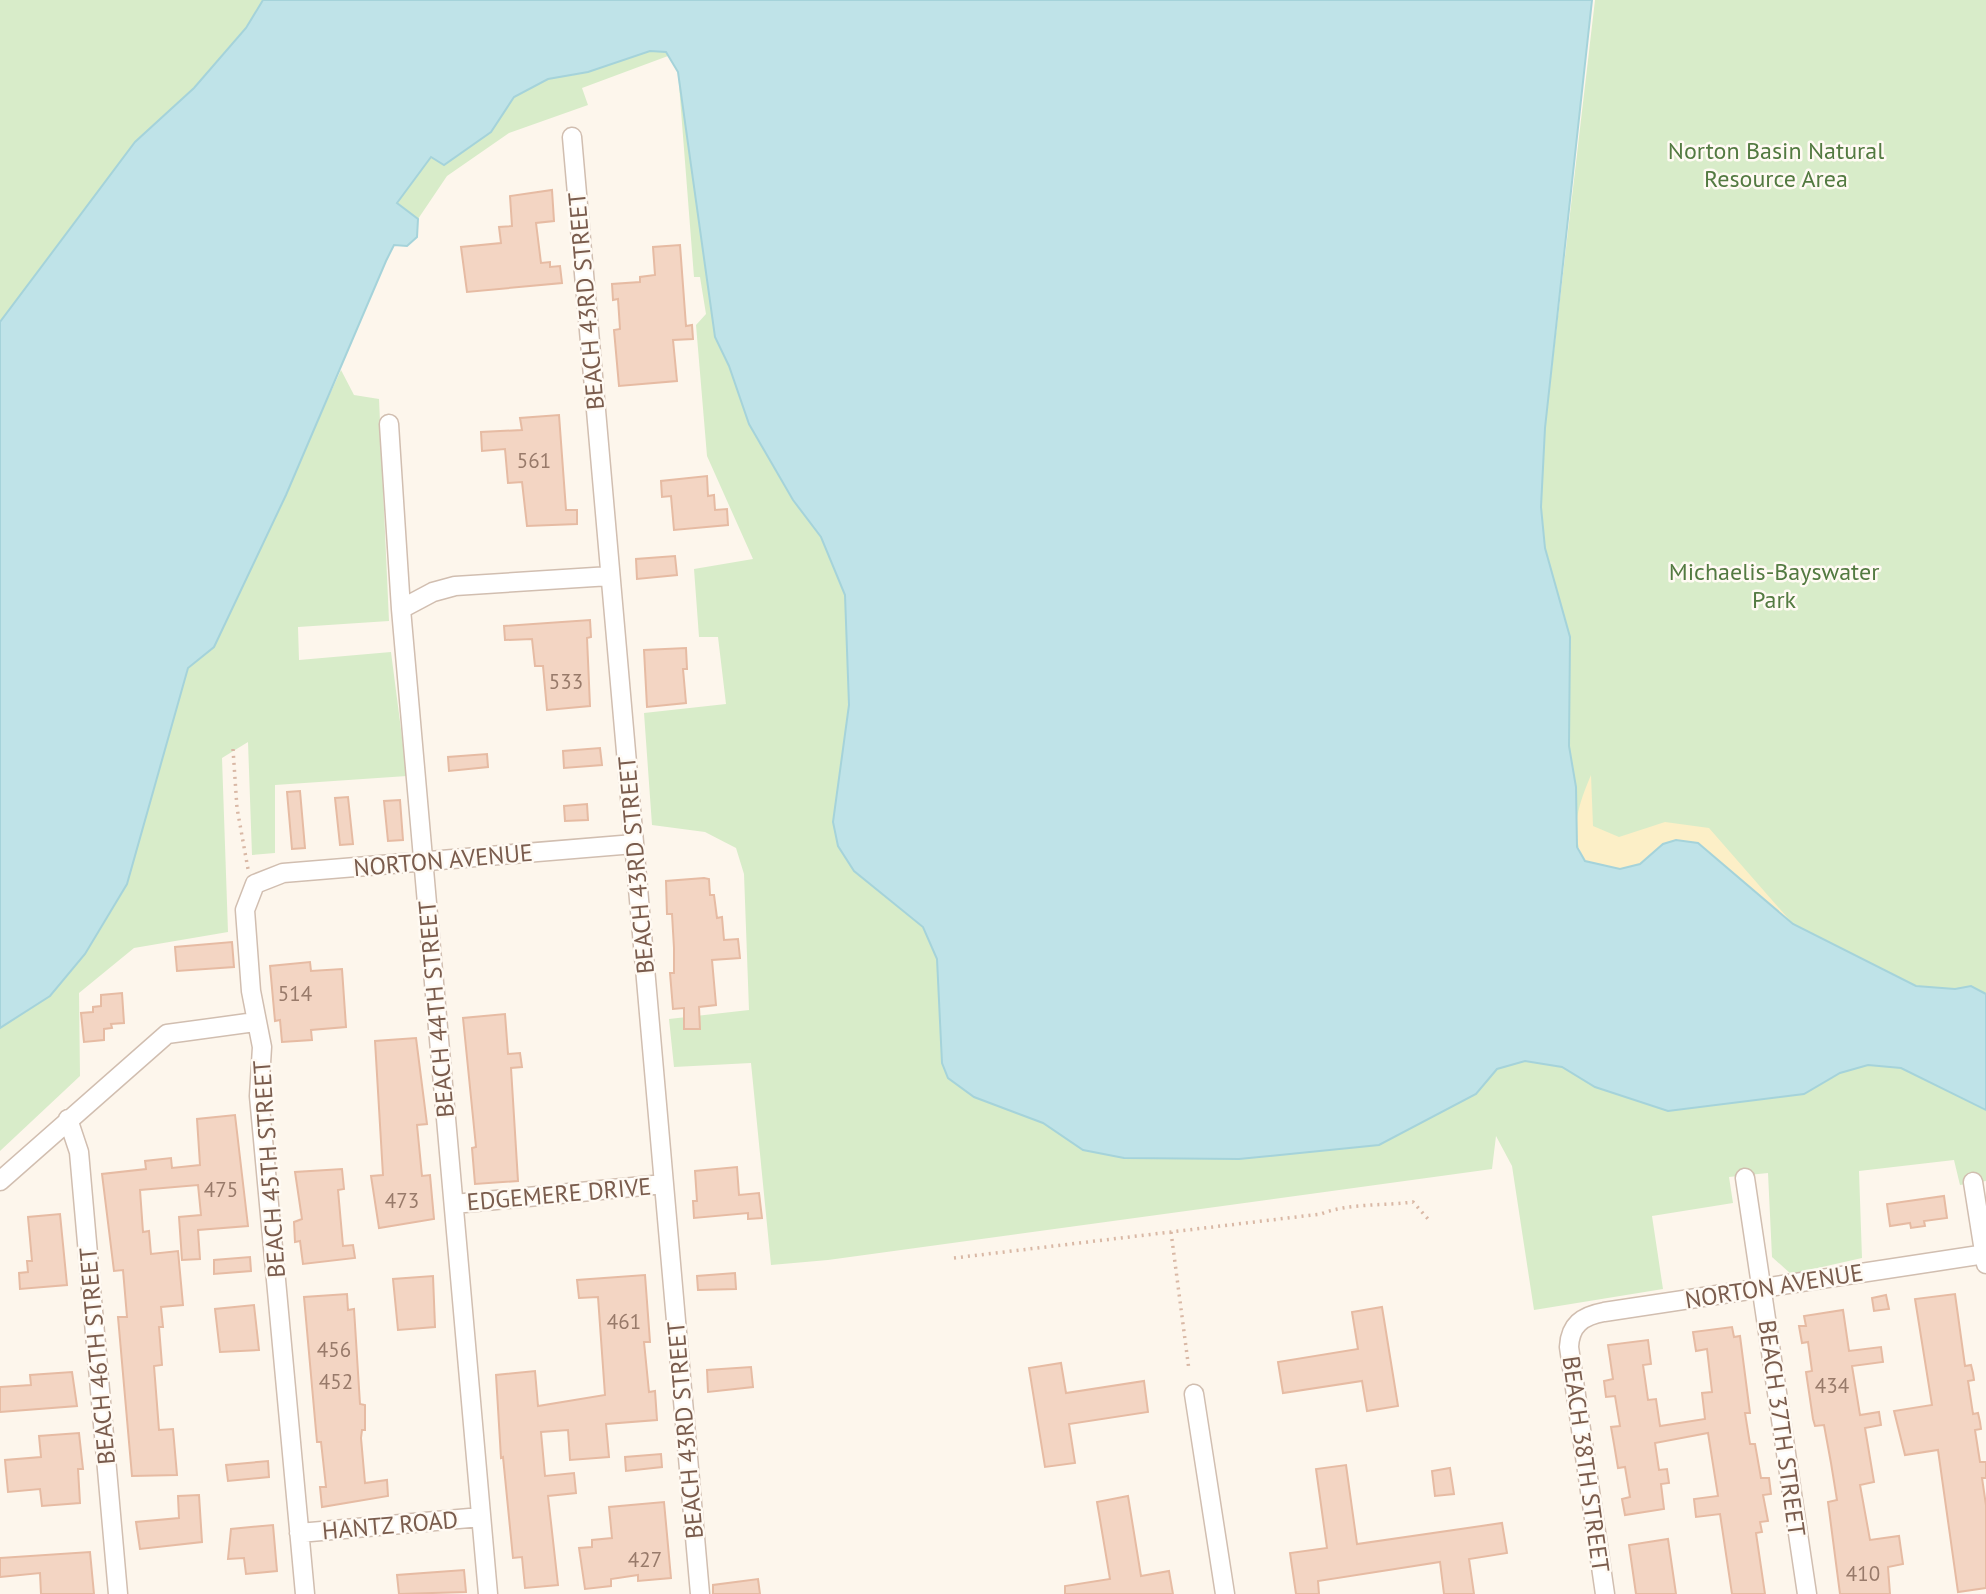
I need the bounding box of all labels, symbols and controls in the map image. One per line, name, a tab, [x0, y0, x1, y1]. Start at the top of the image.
park label: Norton Basin Natural Resource Area	[1668, 135, 1884, 194]
street label: BEACH 43RD STREET	[561, 191, 611, 411]
house number: 561	[517, 447, 551, 474]
park label: Michaelis-Bayswater Park	[1669, 556, 1879, 615]
house number: 533	[549, 668, 583, 695]
street label: BEACH 43RD STREET	[611, 755, 661, 975]
street label: NORTON AVENUE	[352, 837, 534, 883]
street label: BEACH 44TH STREET	[411, 899, 461, 1119]
house number: 514	[278, 980, 312, 1007]
street label: BEACH 45TH STREET	[246, 1059, 292, 1279]
street label: EDGEMERE DRIVE	[466, 1170, 652, 1218]
house number: 475	[204, 1176, 238, 1203]
house number: 473	[385, 1187, 419, 1214]
street label: BEACH 46TH STREET	[72, 1246, 122, 1466]
street label: NORTON AVENUE	[1683, 1257, 1865, 1315]
house number: 461	[607, 1308, 641, 1335]
street label: BEACH 37TH STREET	[1751, 1318, 1813, 1538]
street label: BEACH 43RD STREET	[660, 1320, 710, 1540]
house number: 456	[317, 1336, 351, 1363]
street label: BEACH 38TH STREET	[1555, 1354, 1617, 1574]
house number: 452	[319, 1368, 353, 1395]
house number: 434	[1815, 1372, 1849, 1399]
street label: HANTZ ROAD	[321, 1504, 459, 1546]
house number: 427	[628, 1546, 662, 1573]
house number: 410	[1846, 1560, 1880, 1587]

